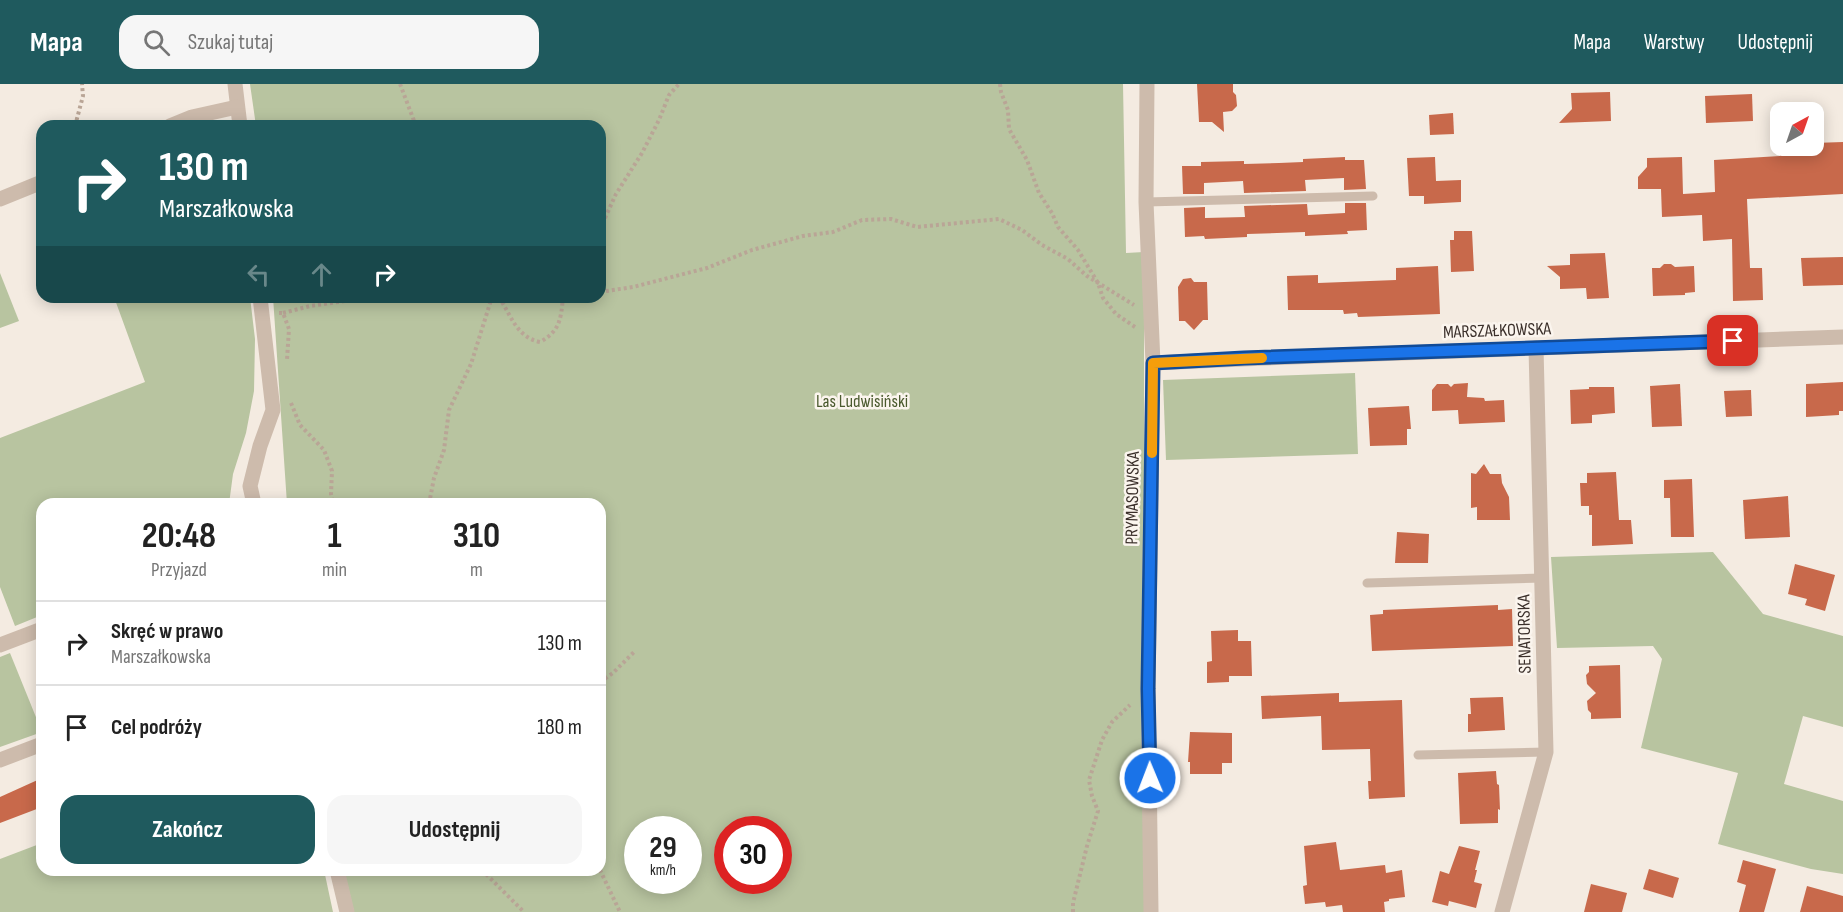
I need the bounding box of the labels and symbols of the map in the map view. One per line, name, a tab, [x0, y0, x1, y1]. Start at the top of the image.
north arrow	[1770, 102, 1824, 156]
pin	[1707, 315, 1758, 366]
street label: MARSZAŁKOWSKA	[1443, 318, 1552, 343]
park label: Las Ludwisiński	[816, 391, 908, 412]
street label: PRYMASOWSKA	[1121, 451, 1144, 545]
street label: SENATORSKA	[1513, 594, 1536, 674]
position arrow	[1118, 746, 1182, 810]
speed limit sign: 30	[714, 816, 792, 894]

